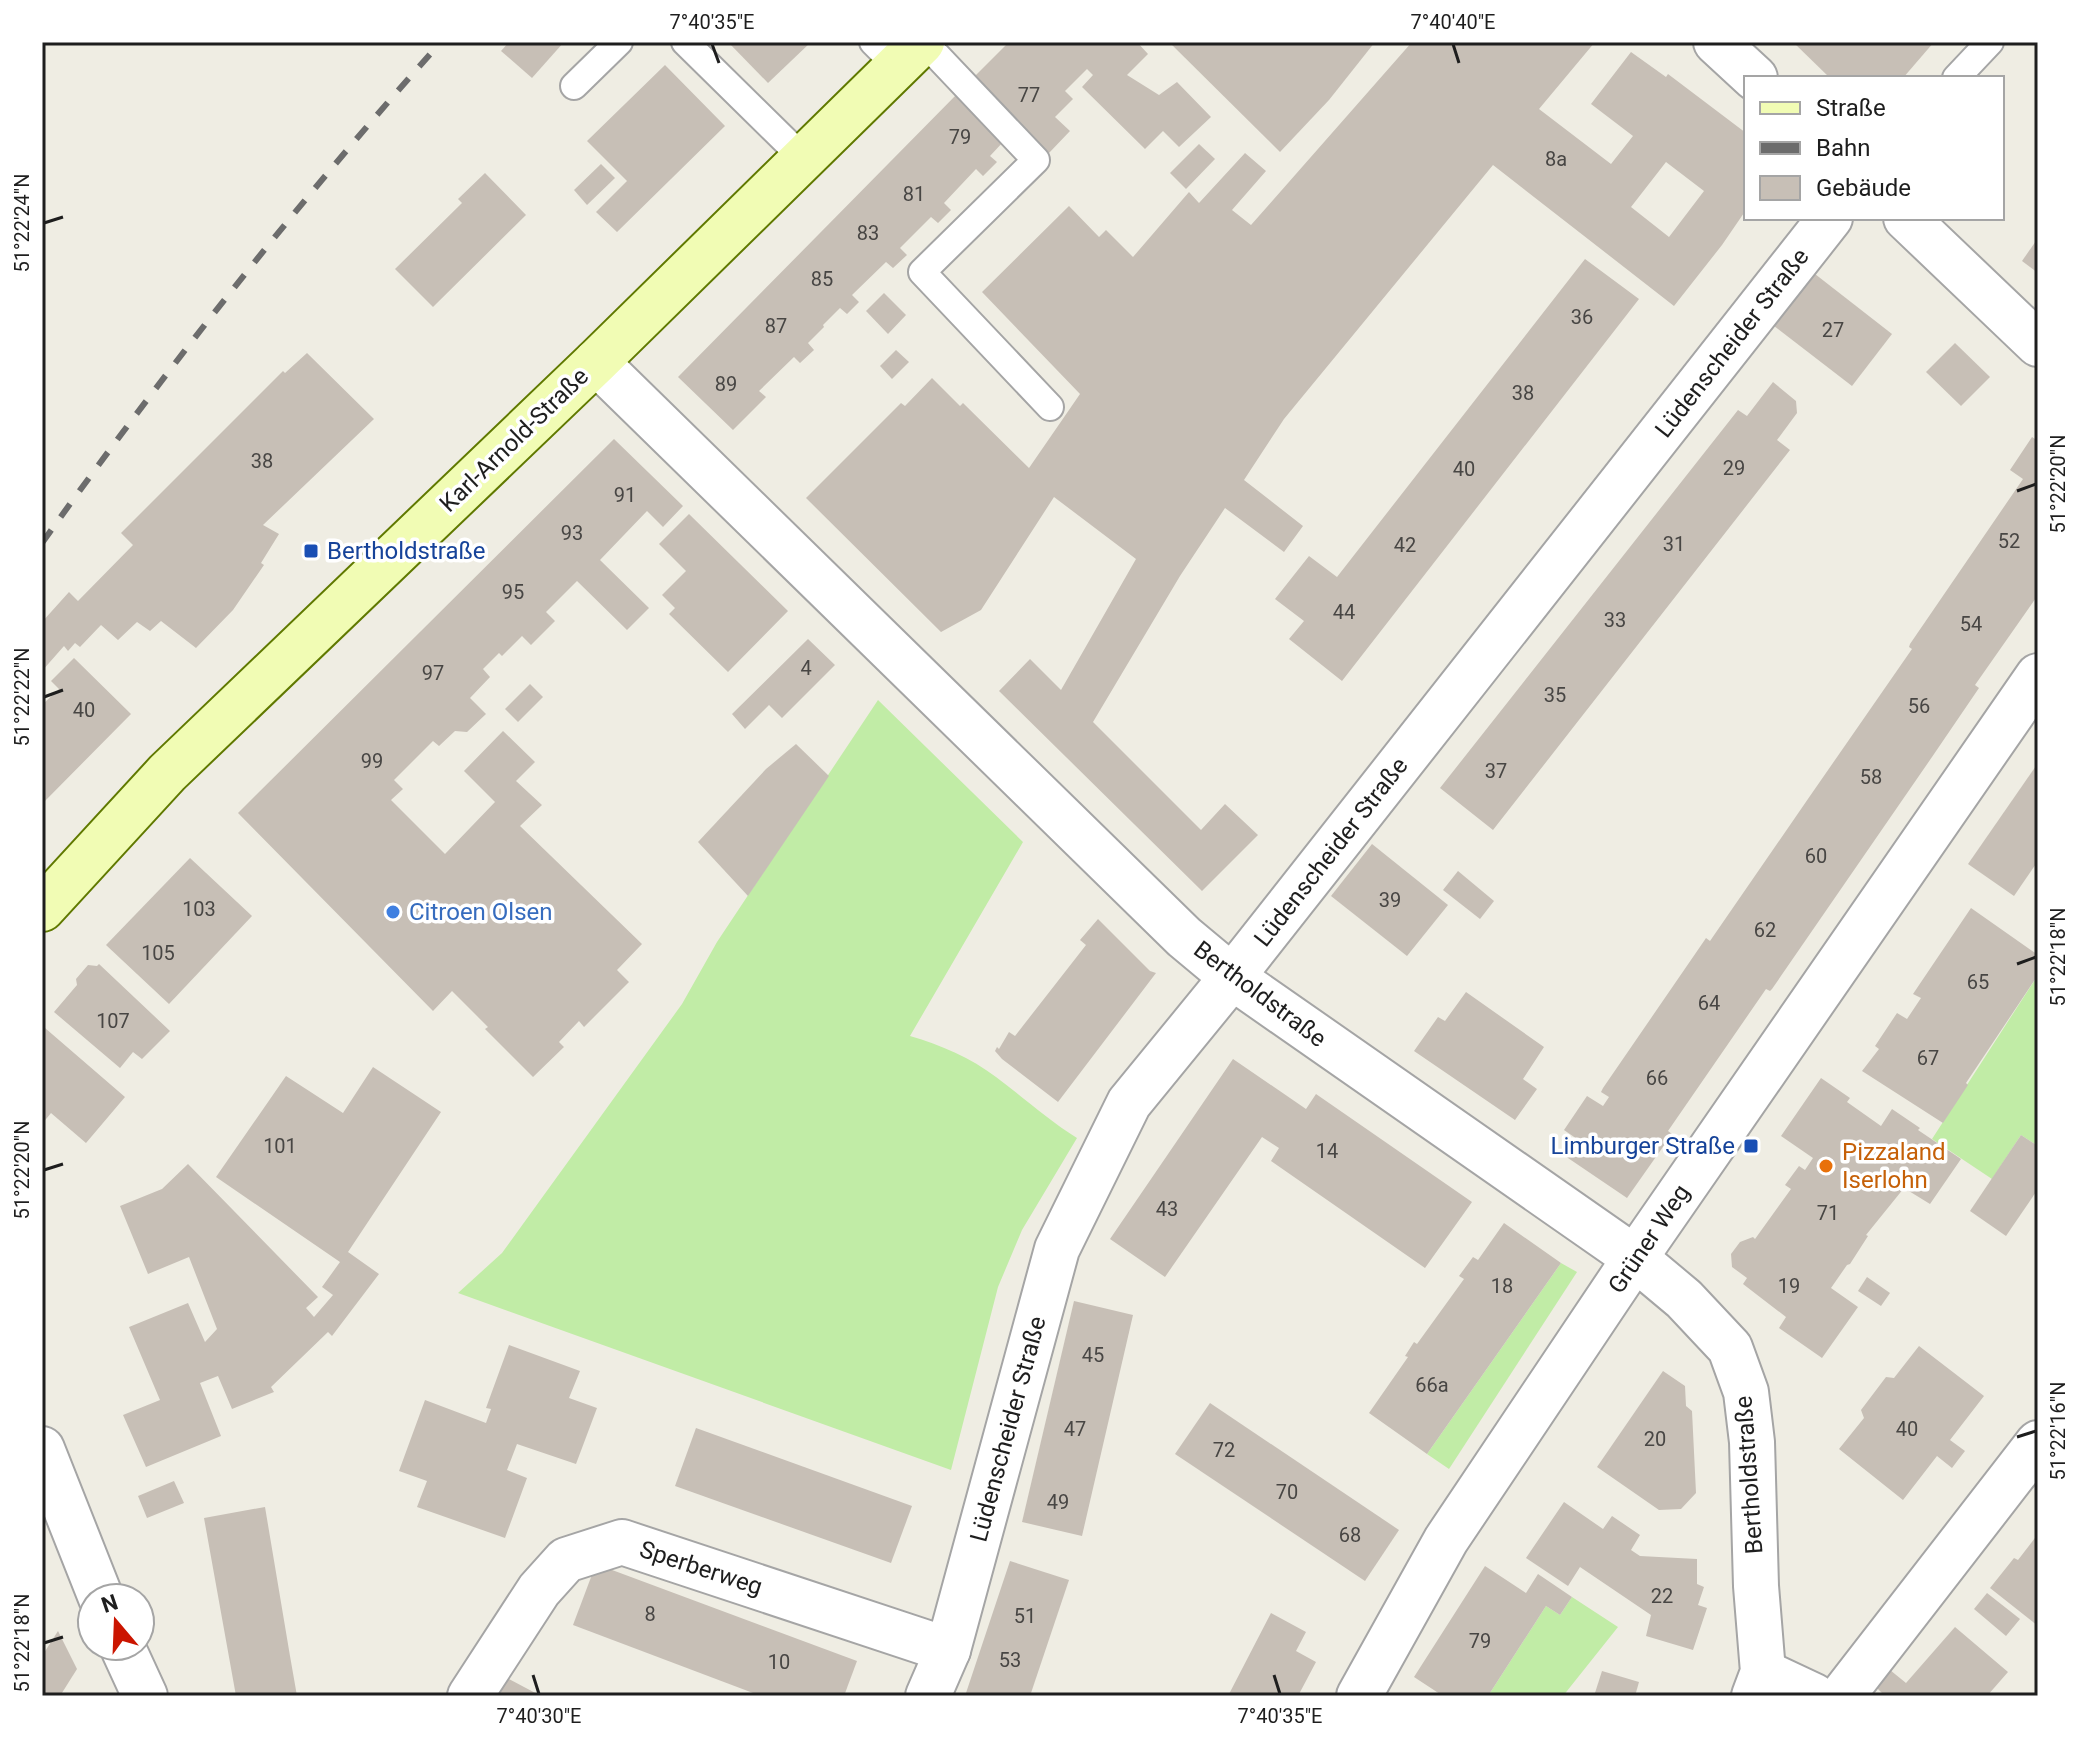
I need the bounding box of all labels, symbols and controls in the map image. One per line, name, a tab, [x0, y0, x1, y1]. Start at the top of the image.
text: 7°40'35"E	[670, 10, 754, 34]
text: 7°40'40"E	[1411, 10, 1495, 34]
legend	[1744, 76, 2004, 220]
house number: 77	[1018, 83, 1040, 107]
text: Straße	[1816, 94, 1886, 122]
house number: 79	[949, 125, 971, 149]
text: Bahn	[1816, 134, 1870, 162]
house number: 8a	[1545, 147, 1567, 171]
text: 51°22'24"N	[10, 173, 34, 273]
text: Gebäude	[1816, 174, 1911, 202]
house number: 81	[903, 182, 925, 206]
house number: 83	[857, 221, 879, 245]
street label: Lüdenscheider Straße	[1650, 243, 1814, 443]
house number: 85	[811, 267, 833, 291]
house number: 36	[1571, 305, 1593, 329]
house number: 87	[765, 314, 787, 338]
house number: 27	[1822, 318, 1844, 342]
street label: Karl-Arnold-Straße	[434, 362, 594, 518]
house number: 89	[715, 372, 737, 396]
house number: 38	[1512, 381, 1534, 405]
text: 51°22'20"N	[2046, 434, 2070, 534]
house number: 38	[251, 449, 273, 473]
house number: 29	[1723, 456, 1745, 480]
house number: 40	[1453, 457, 1475, 481]
house number: 91	[614, 483, 636, 507]
house number: 93	[561, 521, 583, 545]
house number: 52	[1998, 529, 2020, 553]
house number: 31	[1663, 532, 1685, 556]
house number: 42	[1394, 533, 1416, 557]
place label: Bertholdstraße	[327, 537, 485, 565]
marker: Bertholdstraße	[302, 542, 320, 560]
house number: 95	[502, 580, 524, 604]
house number: 44	[1333, 600, 1355, 624]
house number: 33	[1604, 608, 1626, 632]
house number: 54	[1960, 612, 1982, 636]
text: 51°22'22"N	[10, 647, 34, 747]
house number: 4	[800, 656, 812, 680]
house number: 97	[422, 661, 444, 685]
house number: 35	[1544, 683, 1566, 707]
house number: 56	[1908, 694, 1930, 718]
house number: 40	[73, 698, 95, 722]
house number: 99	[361, 749, 383, 773]
street label: Lüdenscheider Straße	[1249, 752, 1413, 952]
house number: 37	[1485, 759, 1507, 783]
house number: 58	[1860, 765, 1882, 789]
house number: 60	[1805, 844, 1827, 868]
house number: 39	[1379, 888, 1401, 912]
house number: 103	[182, 897, 216, 921]
place label: Citroen Olsen	[409, 898, 553, 926]
marker: Citroen Olsen	[384, 903, 402, 921]
text: 51°22'18"N	[2046, 907, 2070, 1007]
house number: 62	[1754, 918, 1776, 942]
street label: Bertholdstraße	[1188, 935, 1332, 1053]
house number: 105	[141, 941, 175, 965]
house number: 65	[1967, 970, 1989, 994]
house number: 64	[1698, 991, 1720, 1015]
house number: 107	[96, 1009, 130, 1033]
house number: 67	[1917, 1046, 1939, 1070]
house number: 66	[1646, 1066, 1668, 1090]
text: 51°22'20"N	[10, 1120, 34, 1220]
place label: Limburger Straße	[1550, 1132, 1735, 1160]
house number: 101	[263, 1134, 297, 1158]
marker: Limburger Straße	[1742, 1137, 1760, 1155]
place label: Pizzaland Iserlohn	[1842, 1138, 1946, 1194]
house number: 14	[1316, 1139, 1338, 1163]
marker: Pizzaland Iserlohn	[1817, 1157, 1835, 1175]
street label: Grüner Weg	[1602, 1179, 1696, 1299]
house number: 43	[1156, 1197, 1178, 1221]
house number: 71	[1817, 1201, 1839, 1225]
house number: 18	[1491, 1274, 1513, 1298]
house number: 19	[1778, 1274, 1800, 1298]
street label: Lüdenscheider Straße	[964, 1313, 1052, 1545]
house number: 45	[1082, 1343, 1104, 1367]
house number: 66a	[1415, 1373, 1449, 1397]
text: 51°22'16"N	[2046, 1381, 2070, 1481]
street label: Bertholdstraße	[1730, 1395, 1768, 1555]
house number: 47	[1064, 1417, 1086, 1441]
house number: 40	[1896, 1417, 1918, 1441]
house number: 20	[1644, 1427, 1666, 1451]
house number: 72	[1213, 1438, 1235, 1462]
house number: 70	[1276, 1480, 1298, 1504]
house number: 49	[1047, 1490, 1069, 1514]
house number: 68	[1339, 1523, 1361, 1547]
street label: Sperberweg	[636, 1535, 766, 1601]
north arrow	[76, 1582, 156, 1662]
house number: 22	[1651, 1584, 1673, 1608]
text: N	[98, 1589, 121, 1618]
text: 51°22'18"N	[10, 1593, 34, 1693]
house number: 8	[644, 1602, 656, 1626]
house number: 51	[1014, 1604, 1036, 1628]
house number: 79	[1469, 1629, 1491, 1653]
house number: 53	[999, 1648, 1021, 1672]
house number: 10	[768, 1650, 790, 1674]
text: 7°40'30"E	[497, 1704, 581, 1728]
text: 7°40'35"E	[1238, 1704, 1322, 1728]

